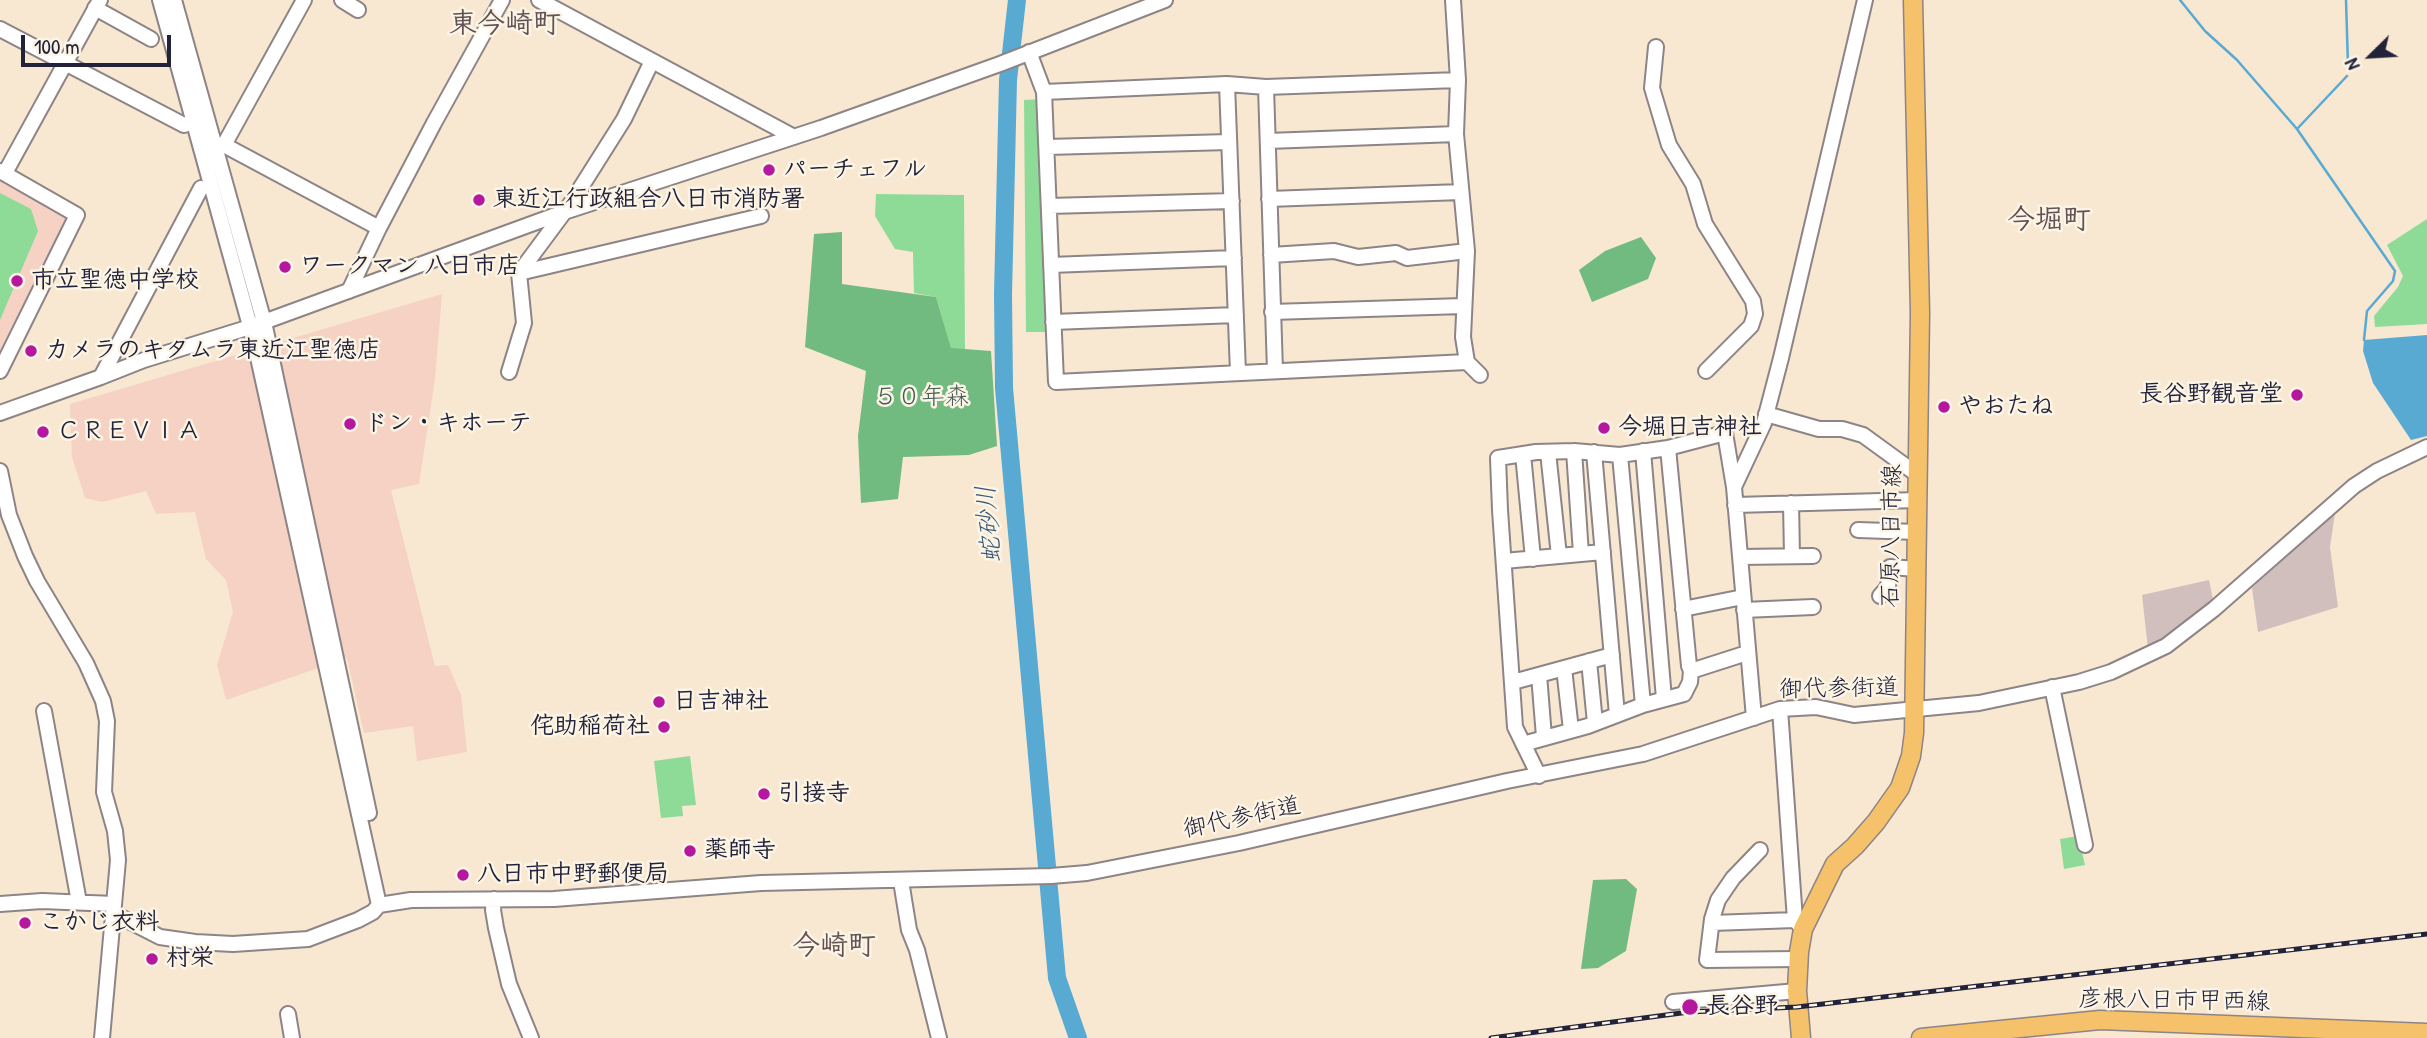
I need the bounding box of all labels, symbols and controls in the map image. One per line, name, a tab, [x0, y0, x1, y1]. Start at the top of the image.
district label: 東今崎町	[449, 8, 561, 42]
scale bar	[24, 21, 175, 65]
north arrow	[2336, 21, 2406, 91]
text: 100 m	[34, 32, 80, 61]
text: N	[2338, 55, 2366, 74]
place label: パーチェフル	[783, 156, 927, 184]
marker: パーチェフル	[761, 162, 777, 178]
place label: 東近江行政組合八日市消防署	[493, 186, 805, 214]
marker: 東近江行政組合八日市消防署	[471, 192, 487, 208]
district label: 今堀町	[2007, 204, 2091, 238]
place label: ワークマン 八日市店	[299, 253, 521, 281]
marker: ワークマン 八日市店	[277, 259, 293, 275]
place label: 市立聖徳中学校	[31, 267, 199, 295]
marker: 市立聖徳中学校	[9, 273, 25, 289]
place label: カメラのキタムラ東近江聖徳店	[45, 337, 381, 365]
marker: カメラのキタムラ東近江聖徳店	[23, 343, 39, 359]
place label: 長谷野観音堂	[2139, 381, 2283, 409]
park label: ５０年森	[873, 384, 969, 412]
marker: 長谷野観音堂	[2289, 387, 2305, 403]
place label: やおたね	[1958, 393, 2054, 421]
marker: やおたね	[1936, 399, 1952, 415]
place label: ドン・キホーテ	[364, 410, 532, 438]
place label: 今堀日吉神社	[1618, 414, 1762, 442]
marker: ドン・キホーテ	[342, 416, 358, 432]
place label: ＣＲＥＶＩＡ	[57, 418, 201, 446]
marker: 今堀日吉神社	[1596, 420, 1612, 436]
marker: ＣＲＥＶＩＡ	[35, 424, 51, 440]
street label: 石原八日市線	[1876, 464, 1908, 608]
water label: 蛇砂川	[971, 484, 1009, 564]
street label: 御代参街道	[1779, 674, 1899, 704]
place label: 日吉神社	[673, 688, 769, 716]
marker: 日吉神社	[651, 694, 667, 710]
place label: 侘助稲荷社	[530, 713, 650, 741]
marker: 侘助稲荷社	[656, 719, 672, 735]
place label: 引接寺	[778, 780, 850, 808]
marker: 引接寺	[756, 786, 772, 802]
street label: 御代参街道	[1180, 791, 1304, 845]
place label: 薬師寺	[704, 837, 776, 865]
marker: 薬師寺	[682, 843, 698, 859]
place label: 八日市中野郵便局	[477, 861, 669, 889]
marker: 八日市中野郵便局	[455, 867, 471, 883]
place label: こかじ衣料	[39, 909, 159, 937]
marker: こかじ衣料	[17, 915, 33, 931]
district label: 今崎町	[792, 930, 876, 964]
place label: 村栄	[166, 945, 214, 973]
marker: 村栄	[144, 951, 160, 967]
street label: 彦根八日市甲西線	[2078, 985, 2270, 1017]
place label: 長谷野	[1706, 993, 1778, 1021]
marker: 長谷野	[1680, 997, 1700, 1017]

